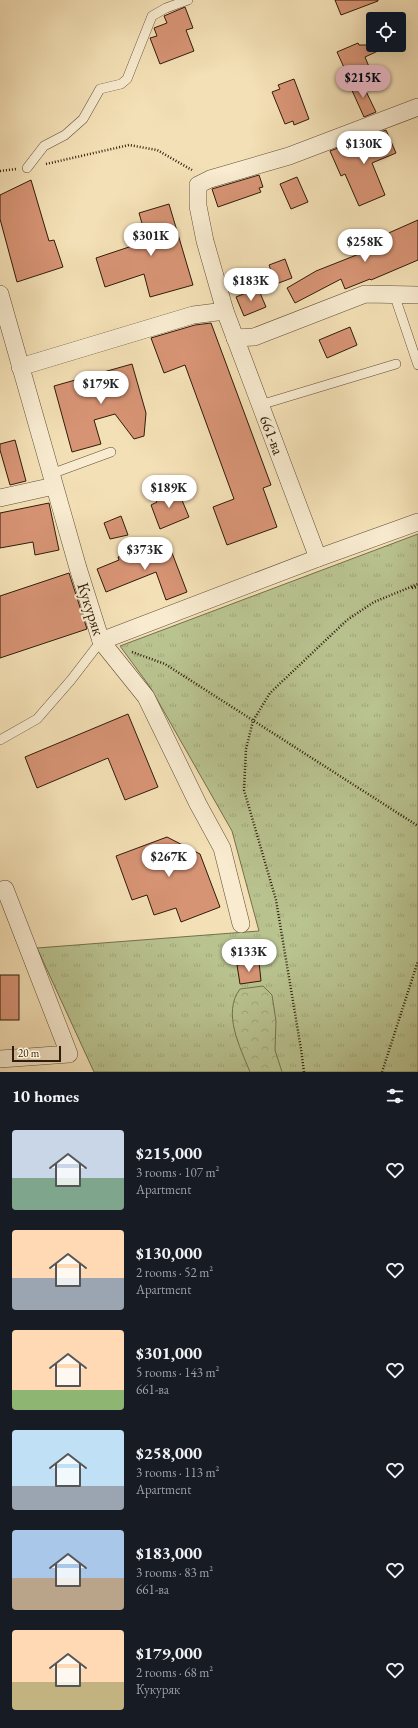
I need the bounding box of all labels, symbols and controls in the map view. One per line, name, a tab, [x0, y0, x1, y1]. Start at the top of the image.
map controls	[366, 12, 406, 52]
button: locate	[366, 12, 406, 52]
pin: $215K	[335, 65, 391, 99]
text: $215K	[345, 69, 381, 86]
pin: $130K	[336, 131, 392, 165]
text: $130K	[346, 135, 382, 152]
pin: $301K	[123, 223, 179, 257]
text: $301K	[133, 227, 169, 244]
pin: $258K	[337, 229, 393, 263]
text: $258K	[347, 233, 383, 250]
pin: $183K	[223, 268, 279, 302]
text: $183K	[233, 272, 269, 289]
pin: $179K	[73, 371, 129, 405]
text: $179K	[83, 375, 119, 392]
street label: 661-ва	[255, 412, 289, 458]
pin: $189K	[141, 475, 197, 509]
text: $189K	[151, 479, 187, 496]
pin: $373K	[117, 537, 173, 571]
text: $373K	[127, 541, 163, 558]
street label: Кукуряк	[73, 580, 110, 638]
pin: $267K	[141, 844, 197, 878]
text: $267K	[151, 848, 187, 865]
pin: $133K	[221, 939, 277, 973]
text: $133K	[231, 943, 267, 960]
scale bar	[12, 1044, 61, 1063]
text: 20 m	[18, 1046, 39, 1060]
text: 10 homes	[12, 1085, 79, 1107]
icon: filters	[384, 1085, 406, 1107]
text: $215,000	[136, 1142, 202, 1164]
icon: home	[44, 1146, 92, 1194]
icon: heart	[384, 1159, 406, 1181]
text: 3 rooms · 107 m²	[136, 1164, 220, 1181]
text: Apartment	[136, 1181, 191, 1198]
text: $130,000	[136, 1242, 202, 1264]
icon: home	[44, 1246, 92, 1294]
icon: heart	[384, 1259, 406, 1281]
text: 2 rooms · 52 m²	[136, 1264, 213, 1281]
text: Apartment	[136, 1281, 191, 1298]
text: $301,000	[136, 1342, 202, 1364]
icon: home	[44, 1346, 92, 1394]
icon: heart	[384, 1359, 406, 1381]
text: 5 rooms · 143 m²	[136, 1364, 220, 1381]
text: 661-ва	[136, 1381, 169, 1398]
text: $258,000	[136, 1442, 202, 1464]
icon: home	[44, 1446, 92, 1494]
icon: heart	[384, 1459, 406, 1481]
text: 3 rooms · 113 m²	[136, 1464, 220, 1481]
text: Apartment	[136, 1481, 191, 1498]
text: $183,000	[136, 1542, 202, 1564]
icon: home	[44, 1546, 92, 1594]
icon: heart	[384, 1559, 406, 1581]
text: 3 rooms · 83 m²	[136, 1564, 213, 1581]
text: 661-ва	[136, 1581, 169, 1598]
text: $179,000	[136, 1642, 202, 1664]
icon: home	[44, 1646, 92, 1694]
icon: heart	[384, 1659, 406, 1681]
text: 2 rooms · 68 m²	[136, 1664, 213, 1681]
text: Кукуряк	[136, 1681, 180, 1698]

